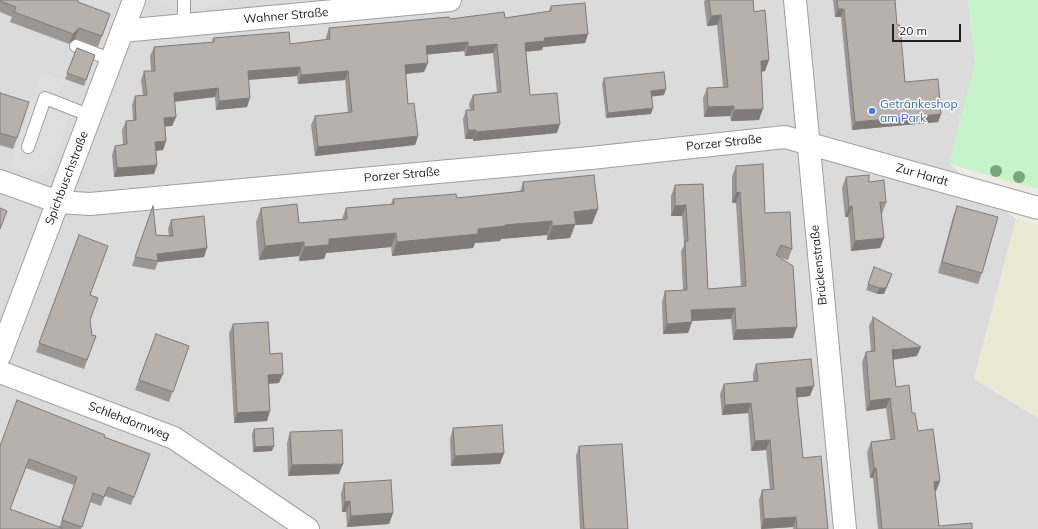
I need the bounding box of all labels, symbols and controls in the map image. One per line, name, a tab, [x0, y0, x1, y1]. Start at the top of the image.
street label: Wahner Straße	[243, 5, 329, 27]
scale bar	[894, 16, 963, 42]
text: 20 m	[899, 23, 927, 38]
place label: Getränkeshop am Park	[880, 97, 958, 125]
marker: Getränkeshop am Park	[867, 106, 877, 116]
street label: Spichbuschstraße	[42, 129, 92, 227]
street label: Porzer Straße	[685, 132, 763, 154]
street label: Zur Hardt	[894, 161, 950, 189]
street label: Porzer Straße	[363, 165, 441, 185]
street label: Brückenstraße	[808, 224, 830, 306]
street label: Schlehdornweg	[86, 399, 172, 443]

